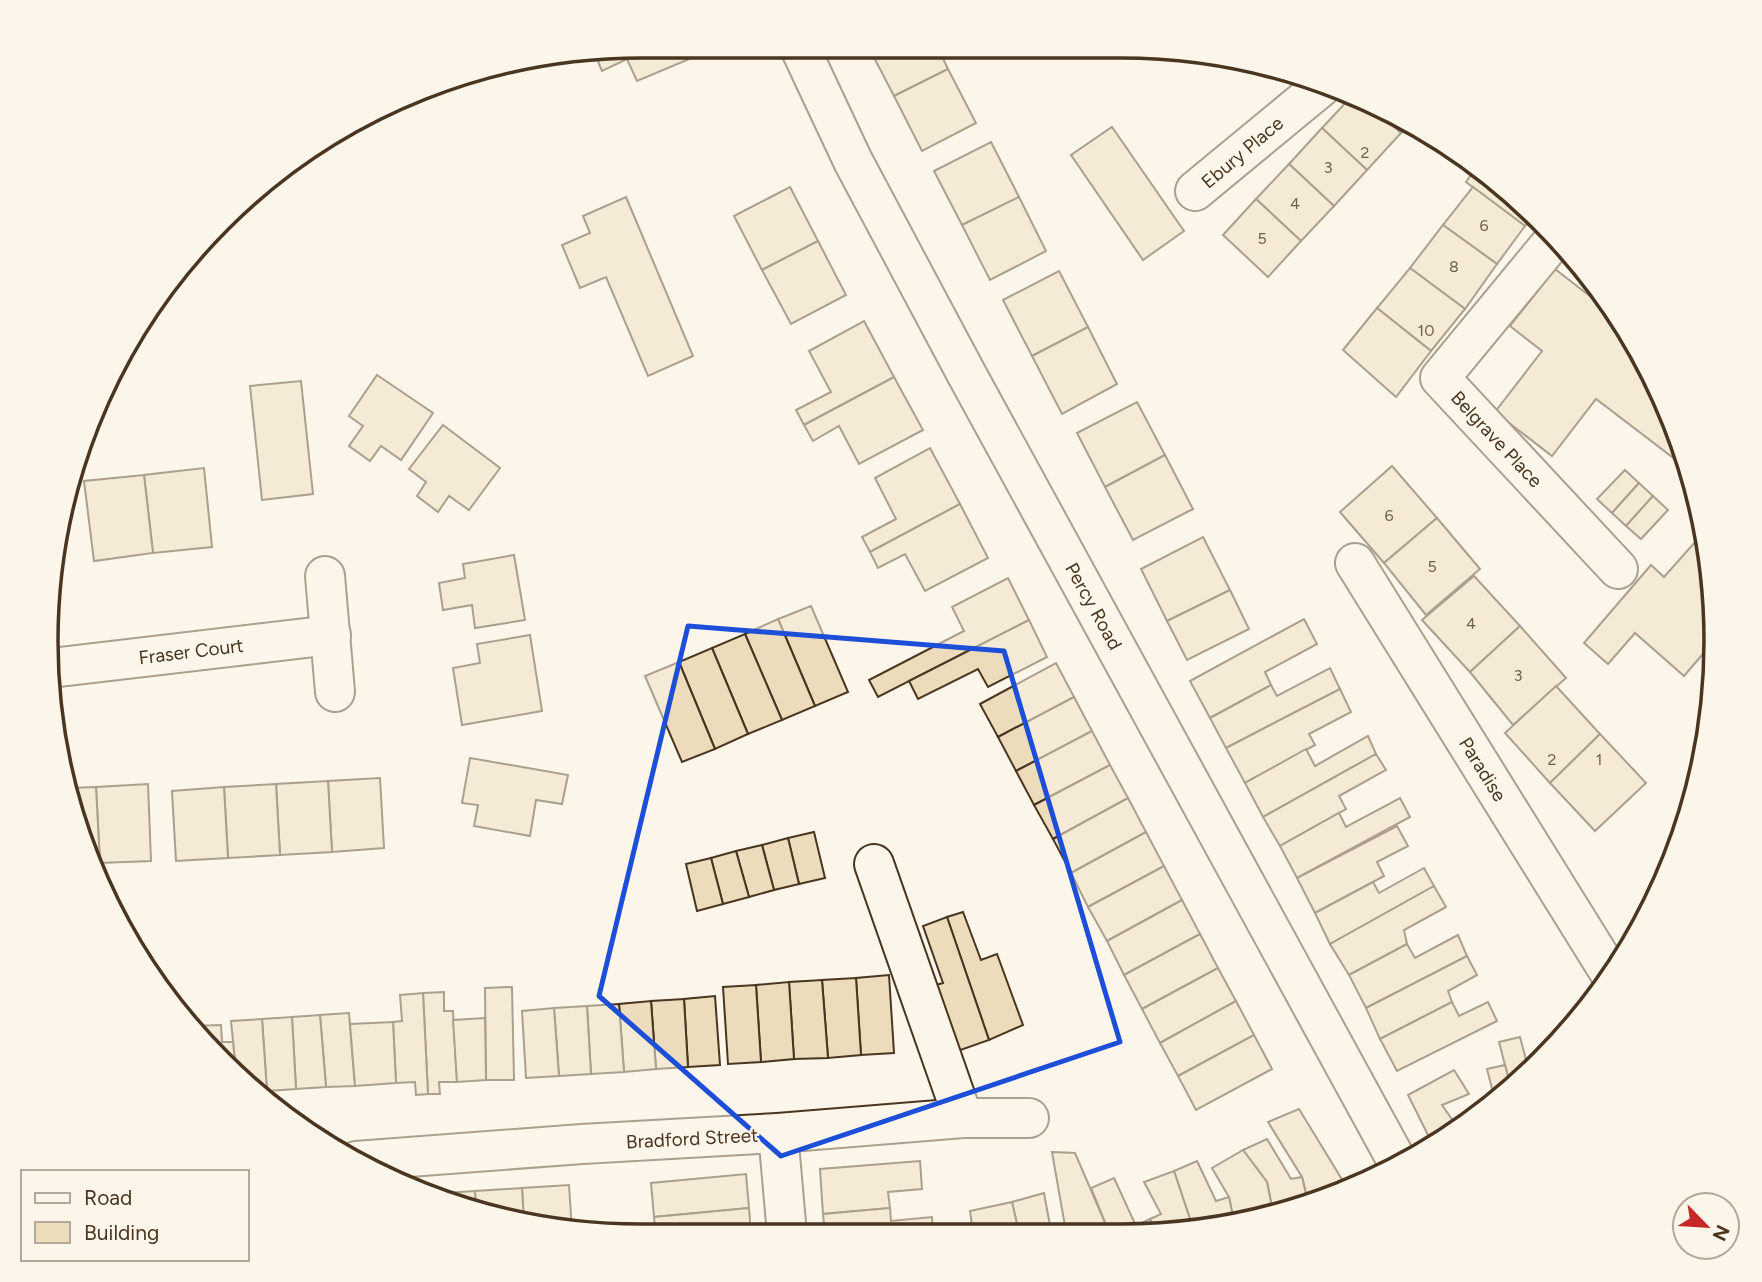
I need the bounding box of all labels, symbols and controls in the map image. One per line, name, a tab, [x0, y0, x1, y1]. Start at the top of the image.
street label: Ebury Place	[1197, 112, 1288, 193]
house number: 2	[1361, 143, 1369, 162]
house number: 3	[1324, 158, 1332, 177]
house number: 4	[1290, 194, 1300, 213]
house number: 6	[1479, 216, 1489, 235]
house number: 5	[1257, 229, 1267, 248]
house number: 8	[1449, 257, 1459, 276]
house number: 10	[1418, 321, 1434, 340]
street label: Belgrave Place	[1446, 386, 1547, 492]
house number: 6	[1384, 506, 1394, 525]
house number: 5	[1427, 557, 1437, 576]
street label: Percy Road	[1060, 559, 1127, 654]
house number: 4	[1466, 614, 1476, 633]
street label: Fraser Court	[137, 634, 245, 669]
house number: 3	[1514, 666, 1522, 685]
street label: Paradise	[1454, 733, 1511, 806]
house number: 2	[1548, 750, 1556, 769]
house number: 1	[1596, 750, 1602, 769]
street label: Bradford Street	[625, 1124, 759, 1153]
legend	[21, 1170, 248, 1261]
text: Road	[84, 1185, 132, 1210]
north arrow	[1671, 1191, 1741, 1261]
text: Building	[84, 1220, 159, 1245]
text: N	[1707, 1221, 1734, 1244]

